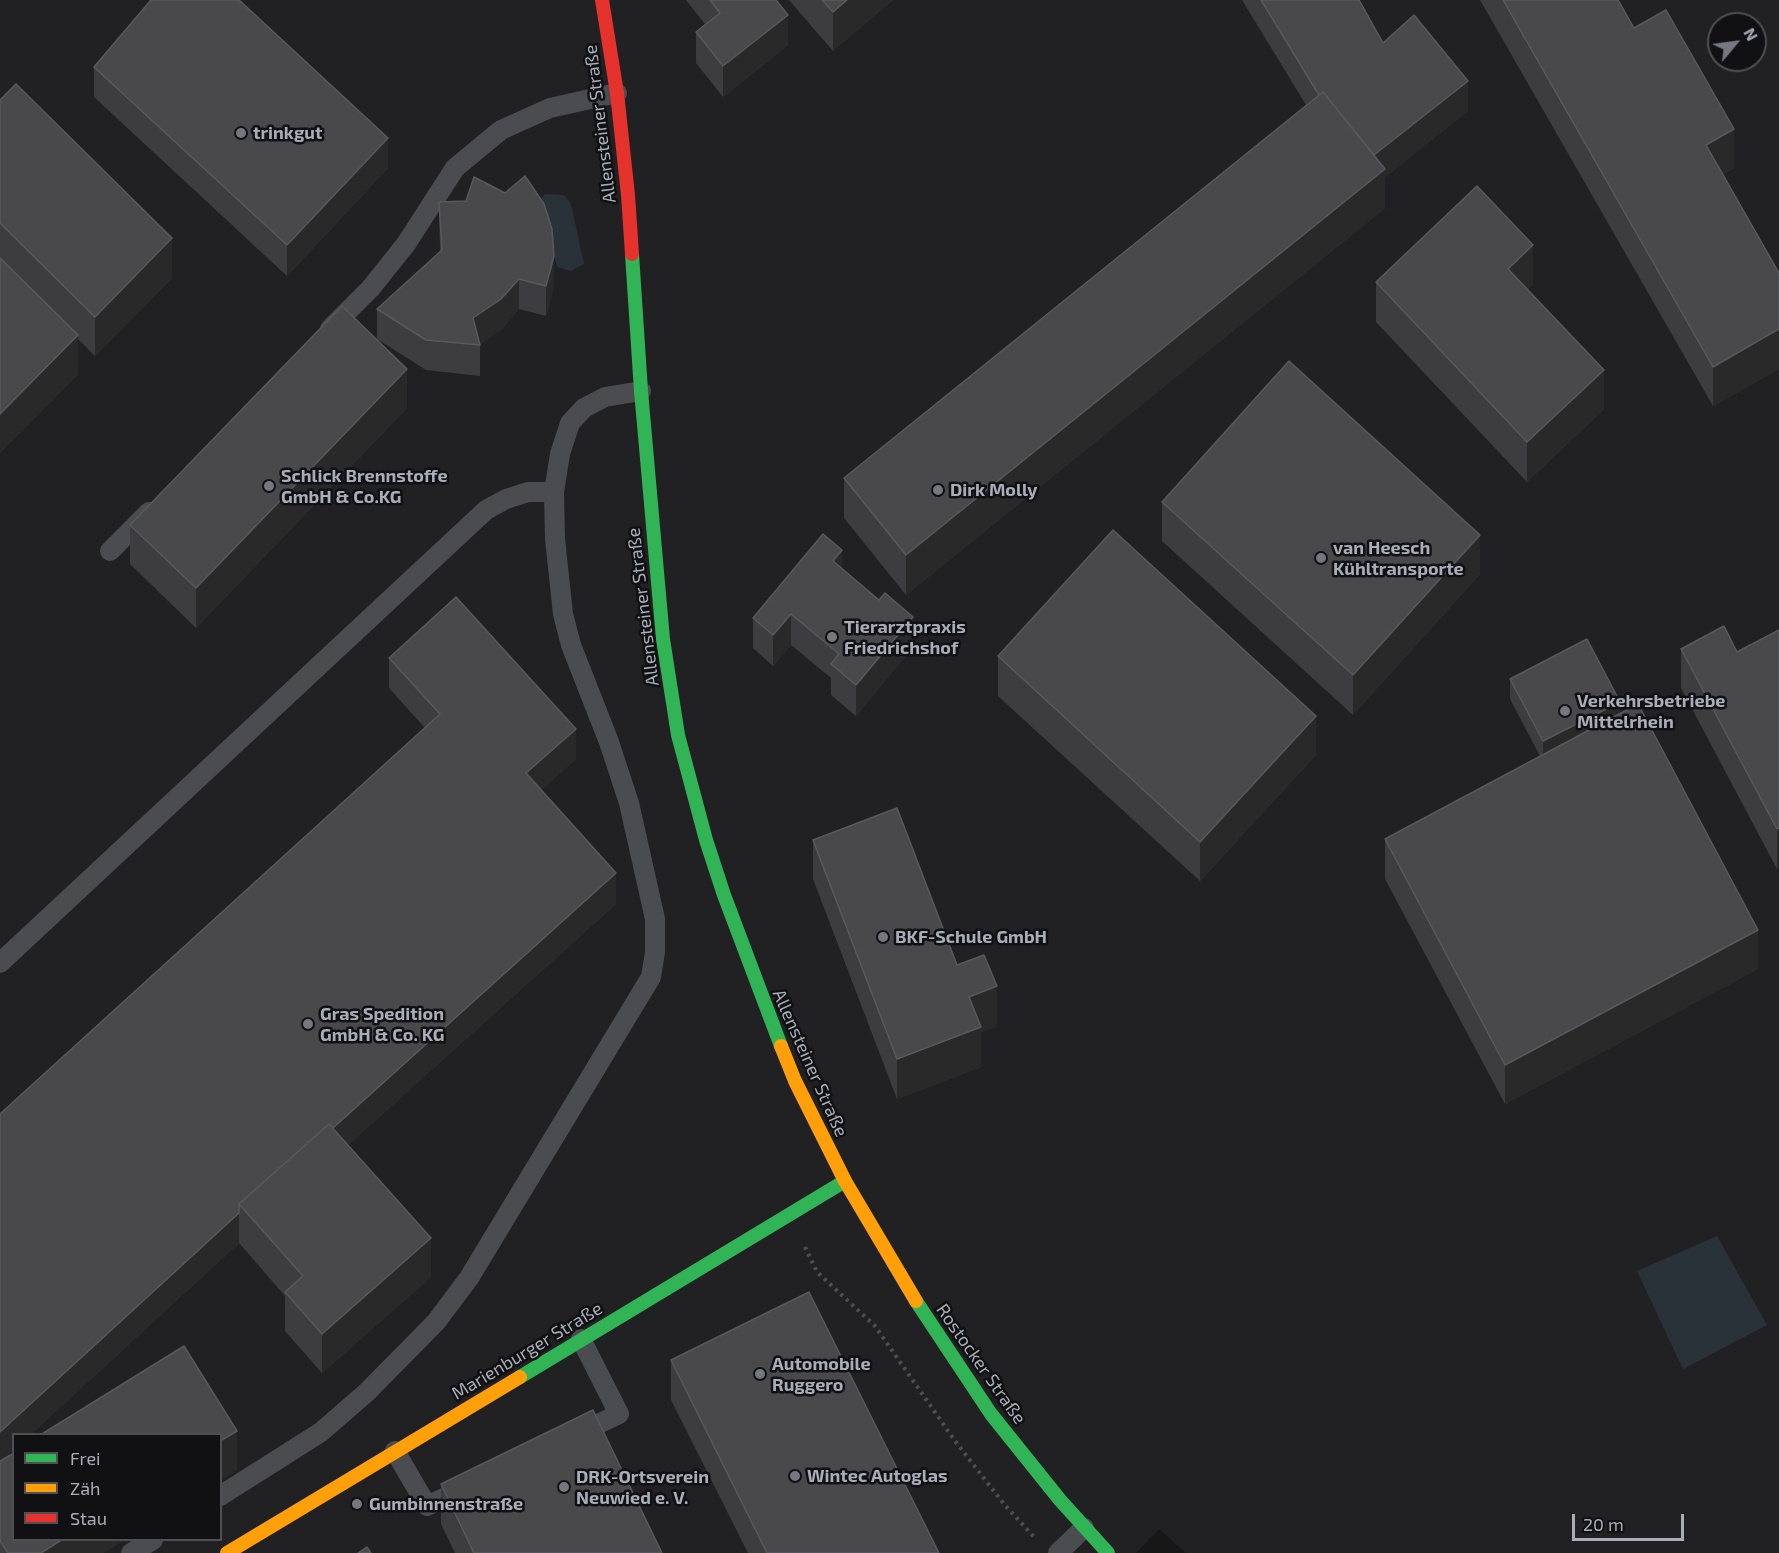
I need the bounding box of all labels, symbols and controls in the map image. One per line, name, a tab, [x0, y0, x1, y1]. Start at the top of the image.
north arrow	[1707, 12, 1767, 72]
text: N	[1740, 24, 1763, 44]
street label: Allensteiner Straße	[580, 44, 620, 204]
place label: trinkgut	[253, 122, 322, 144]
marker: trinkgut	[234, 126, 248, 140]
place label: Schlick Brennstoffe GmbH & Co.KG	[281, 465, 448, 508]
marker: Schlick Brennstoffe GmbH & Co.KG	[262, 479, 276, 493]
place label: Dirk Molly	[950, 479, 1038, 501]
marker: Dirk Molly	[931, 483, 945, 497]
street label: Allensteiner Straße	[623, 527, 663, 687]
place label: van Heesch Kühltransporte	[1333, 537, 1464, 580]
marker: van Heesch Kühltransporte	[1314, 551, 1328, 565]
place label: Tierarztpraxis Friedrichshof	[844, 616, 966, 658]
marker: Tierarztpraxis Friedrichshof	[825, 630, 839, 644]
place label: Verkehrsbetriebe Mittelrhein	[1577, 690, 1725, 732]
marker: Verkehrsbetriebe Mittelrhein	[1558, 704, 1572, 718]
place label: BKF-Schule GmbH	[895, 926, 1047, 948]
marker: BKF-Schule GmbH	[876, 930, 890, 944]
street label: Allensteiner Straße	[768, 986, 852, 1140]
place label: Gras Spedition GmbH & Co. KG	[320, 1003, 444, 1046]
marker: Gras Spedition GmbH & Co. KG	[301, 1017, 315, 1031]
street label: Marienburger Straße	[448, 1298, 606, 1404]
street label: Rostocker Straße	[931, 1300, 1031, 1428]
place label: Automobile Ruggero	[772, 1353, 871, 1396]
marker: Automobile Ruggero	[753, 1367, 767, 1381]
legend	[12, 1433, 222, 1541]
text: Frei	[70, 1447, 101, 1469]
place label: Wintec Autoglas	[807, 1465, 948, 1487]
place label: DRK-Ortsverein Neuwied e. V.	[576, 1466, 709, 1508]
marker: Wintec Autoglas	[788, 1469, 802, 1483]
text: Zäh	[70, 1477, 101, 1499]
marker: DRK-Ortsverein Neuwied e. V.	[557, 1480, 571, 1494]
place label: Gumbinnenstraße	[369, 1493, 523, 1515]
marker: Gumbinnenstraße	[350, 1497, 364, 1511]
scale bar	[1575, 1502, 1688, 1540]
text: Stau	[70, 1507, 107, 1529]
text: 20 m	[1583, 1513, 1624, 1535]

